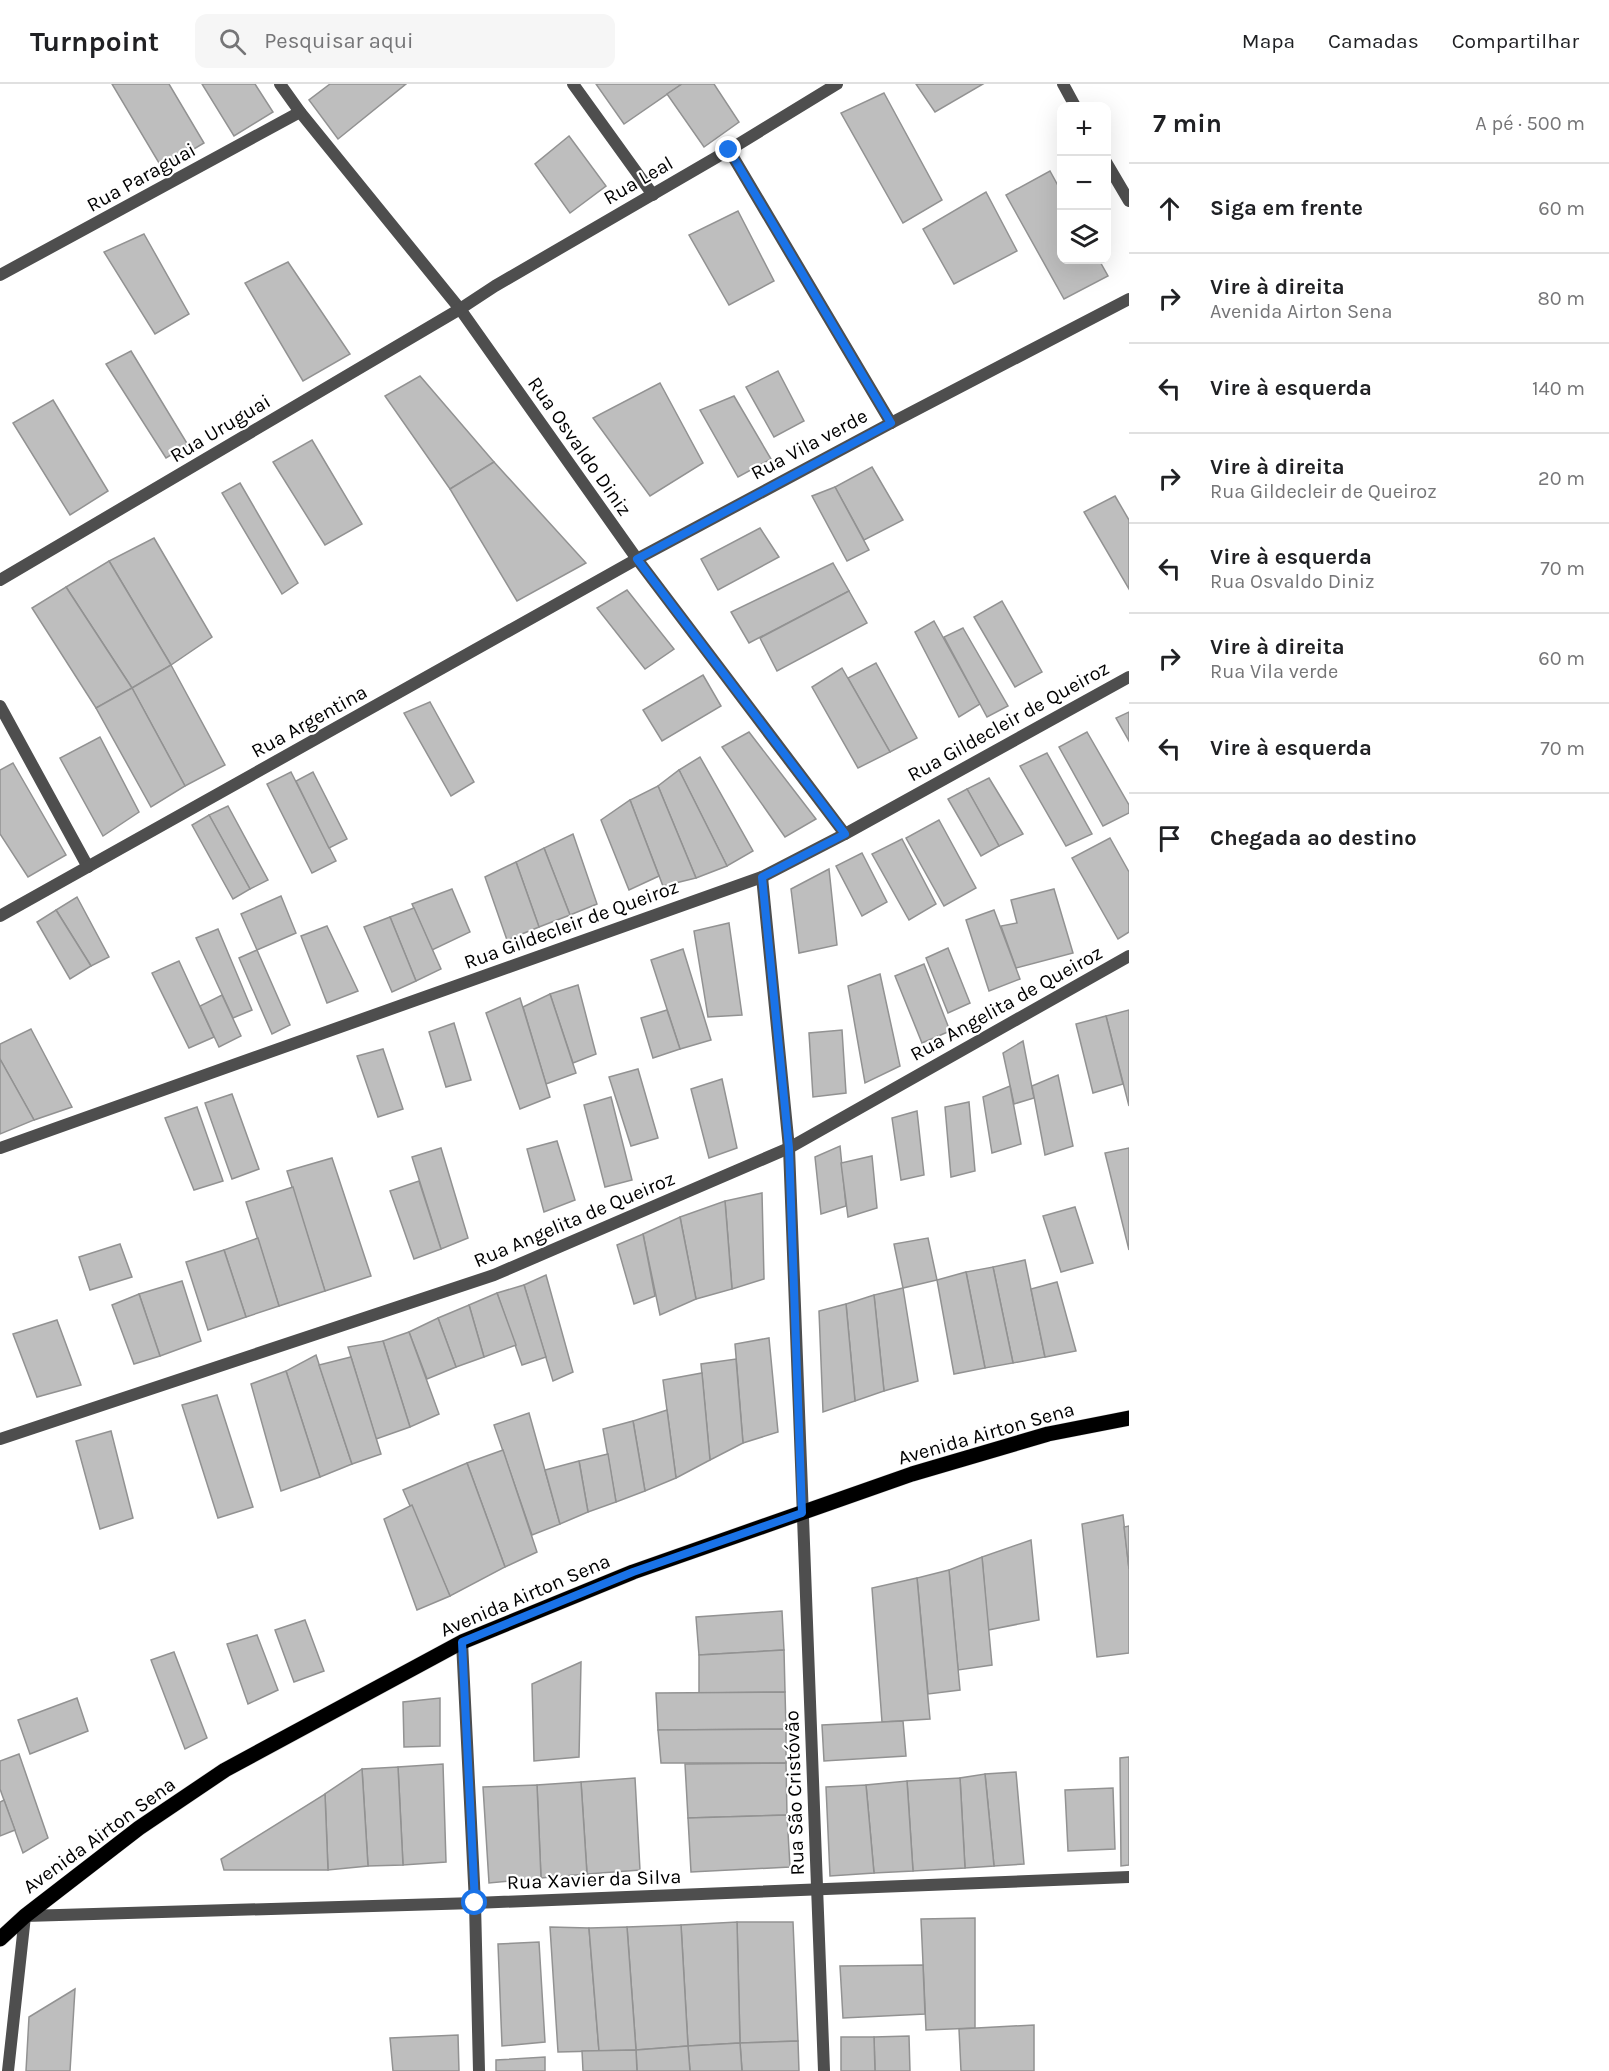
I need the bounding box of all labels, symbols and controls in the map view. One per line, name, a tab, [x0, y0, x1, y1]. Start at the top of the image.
search box	[195, 14, 615, 68]
text: Turnpoint	[30, 25, 159, 58]
icon: search	[216, 25, 249, 58]
text: Pesquisar aqui	[264, 28, 414, 54]
text: Mapa	[1242, 29, 1295, 53]
text: Camadas	[1328, 29, 1419, 53]
text: Compartilhar	[1452, 29, 1579, 53]
map controls	[1057, 102, 1111, 264]
button: +	[1057, 102, 1111, 156]
text: 7 min	[1153, 108, 1222, 139]
text: A pé · 500 m	[1475, 112, 1585, 135]
route end	[715, 136, 741, 162]
street label: Rua Paraguai	[83, 138, 200, 217]
street label: Rua Leal	[599, 151, 677, 209]
button: −	[1057, 156, 1111, 210]
icon: ahead	[1153, 192, 1186, 225]
text: Siga em frente	[1210, 195, 1363, 221]
text: 60 m	[1538, 197, 1585, 220]
button: layers	[1057, 210, 1111, 264]
text: Vire à direita	[1210, 274, 1345, 300]
icon: right	[1153, 282, 1186, 315]
text: 80 m	[1537, 287, 1585, 310]
text: Avenida Airton Sena	[1210, 300, 1392, 323]
street label: Rua Osvaldo Diniz	[523, 372, 636, 520]
icon: left	[1153, 372, 1186, 405]
text: Vire à esquerda	[1210, 375, 1372, 401]
text: 140 m	[1532, 377, 1585, 400]
street label: Rua Uruguai	[166, 389, 275, 467]
street label: Rua Vila verde	[747, 404, 871, 485]
text: Vire à direita	[1210, 454, 1345, 480]
icon: right	[1153, 462, 1186, 495]
text: 20 m	[1538, 467, 1585, 490]
text: Rua Gildecleir de Queiroz	[1210, 480, 1437, 503]
text: Vire à esquerda	[1210, 544, 1372, 570]
icon: left	[1153, 552, 1186, 585]
text: 70 m	[1540, 557, 1585, 580]
text: Rua Osvaldo Diniz	[1210, 570, 1374, 593]
text: Vire à direita	[1210, 634, 1345, 660]
icon: right	[1153, 642, 1186, 675]
text: 60 m	[1538, 647, 1585, 670]
street label: Rua Gildecleir de Queiroz	[904, 656, 1113, 786]
text: Rua Vila verde	[1210, 660, 1338, 683]
street label: Rua Argentina	[247, 680, 371, 763]
icon: left	[1153, 732, 1186, 765]
text: Vire à esquerda	[1210, 735, 1372, 761]
text: 70 m	[1540, 737, 1585, 760]
icon: arrive	[1153, 822, 1186, 855]
text: Chegada ao destino	[1210, 825, 1417, 851]
street label: Rua Gildecleir de Queiroz	[461, 875, 682, 974]
street label: Rua Angelita de Queiroz	[906, 941, 1106, 1066]
street label: Rua Angelita de Queiroz	[470, 1167, 678, 1272]
street label: Avenida Airton Sena	[895, 1397, 1077, 1470]
street label: Avenida Airton Sena	[437, 1549, 614, 1642]
street label: Rua São Cristóvão	[780, 1710, 809, 1876]
street label: Avenida Airton Sena	[19, 1772, 180, 1898]
street label: Rua Xavier da Silva	[506, 1865, 682, 1894]
route start	[461, 1889, 487, 1915]

